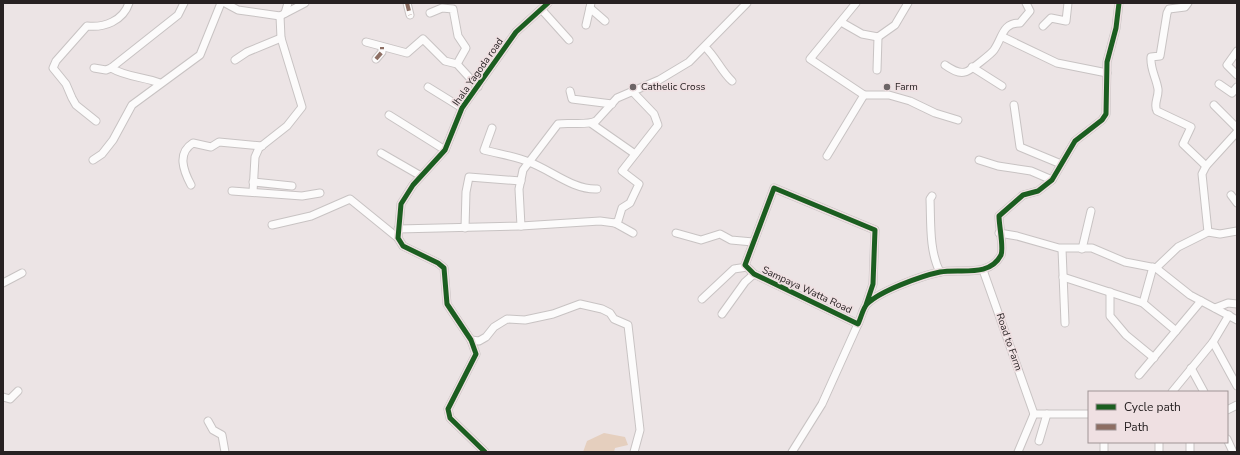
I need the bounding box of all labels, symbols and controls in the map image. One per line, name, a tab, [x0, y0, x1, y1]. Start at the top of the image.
street label: Ihala Yagoda road	[449, 35, 507, 109]
place label: Cathelic Cross	[641, 80, 705, 94]
place label: Farm	[895, 80, 918, 94]
marker: Cathelic Cross	[628, 82, 638, 92]
marker: Farm	[882, 82, 892, 92]
street label: Sampaya Watta Road	[760, 263, 854, 317]
street label: Road to Farm	[993, 311, 1025, 373]
legend	[1088, 391, 1228, 443]
text: Cycle path	[1124, 399, 1181, 415]
text: Path	[1124, 419, 1149, 435]

